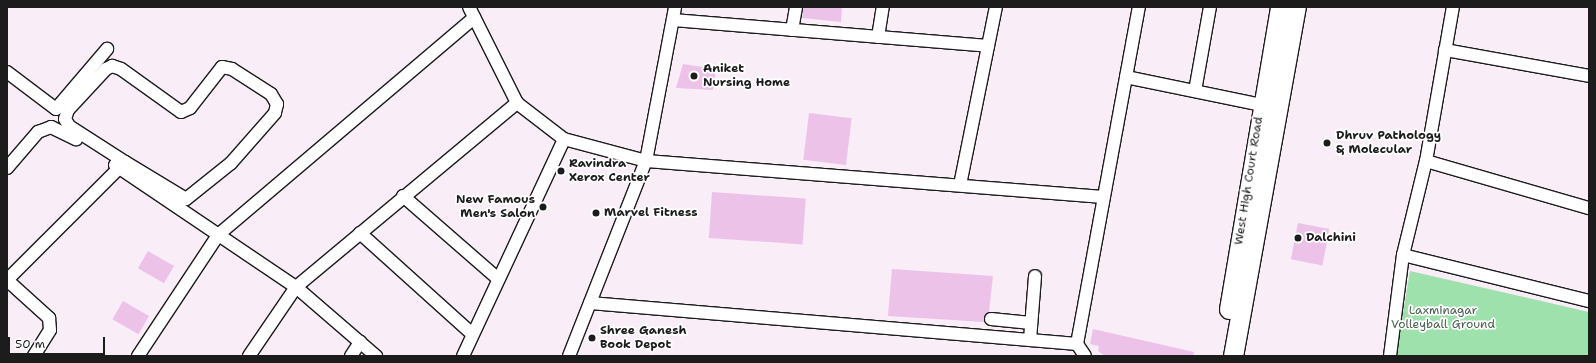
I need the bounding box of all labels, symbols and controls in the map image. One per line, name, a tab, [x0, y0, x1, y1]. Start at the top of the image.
place label: Aniket Nursing Home	[703, 62, 790, 90]
marker: Aniket Nursing Home	[688, 70, 700, 82]
street label: West High Court Road	[1232, 116, 1266, 246]
place label: Dhruv Pathology & Molecular	[1336, 129, 1441, 157]
marker: Dhruv Pathology & Molecular	[1321, 137, 1333, 149]
place label: Ravindra Xerox Center	[569, 157, 650, 185]
marker: Ravindra Xerox Center	[556, 166, 566, 176]
place label: New Famous Men's Salon	[456, 193, 535, 221]
marker: New Famous Men's Salon	[538, 202, 548, 212]
place label: Marvel Fitness	[604, 206, 698, 220]
marker: Marvel Fitness	[591, 208, 601, 218]
place label: Dalchini	[1306, 231, 1356, 245]
marker: Dalchini	[1293, 233, 1303, 243]
park label: Laxminagar Volleyball Ground	[1391, 304, 1495, 332]
place label: Shree Ganesh Book Depot	[600, 324, 686, 352]
scale bar	[10, 329, 107, 355]
marker: Shree Ganesh Book Depot	[587, 333, 597, 343]
text: 50 m	[15, 336, 45, 352]

